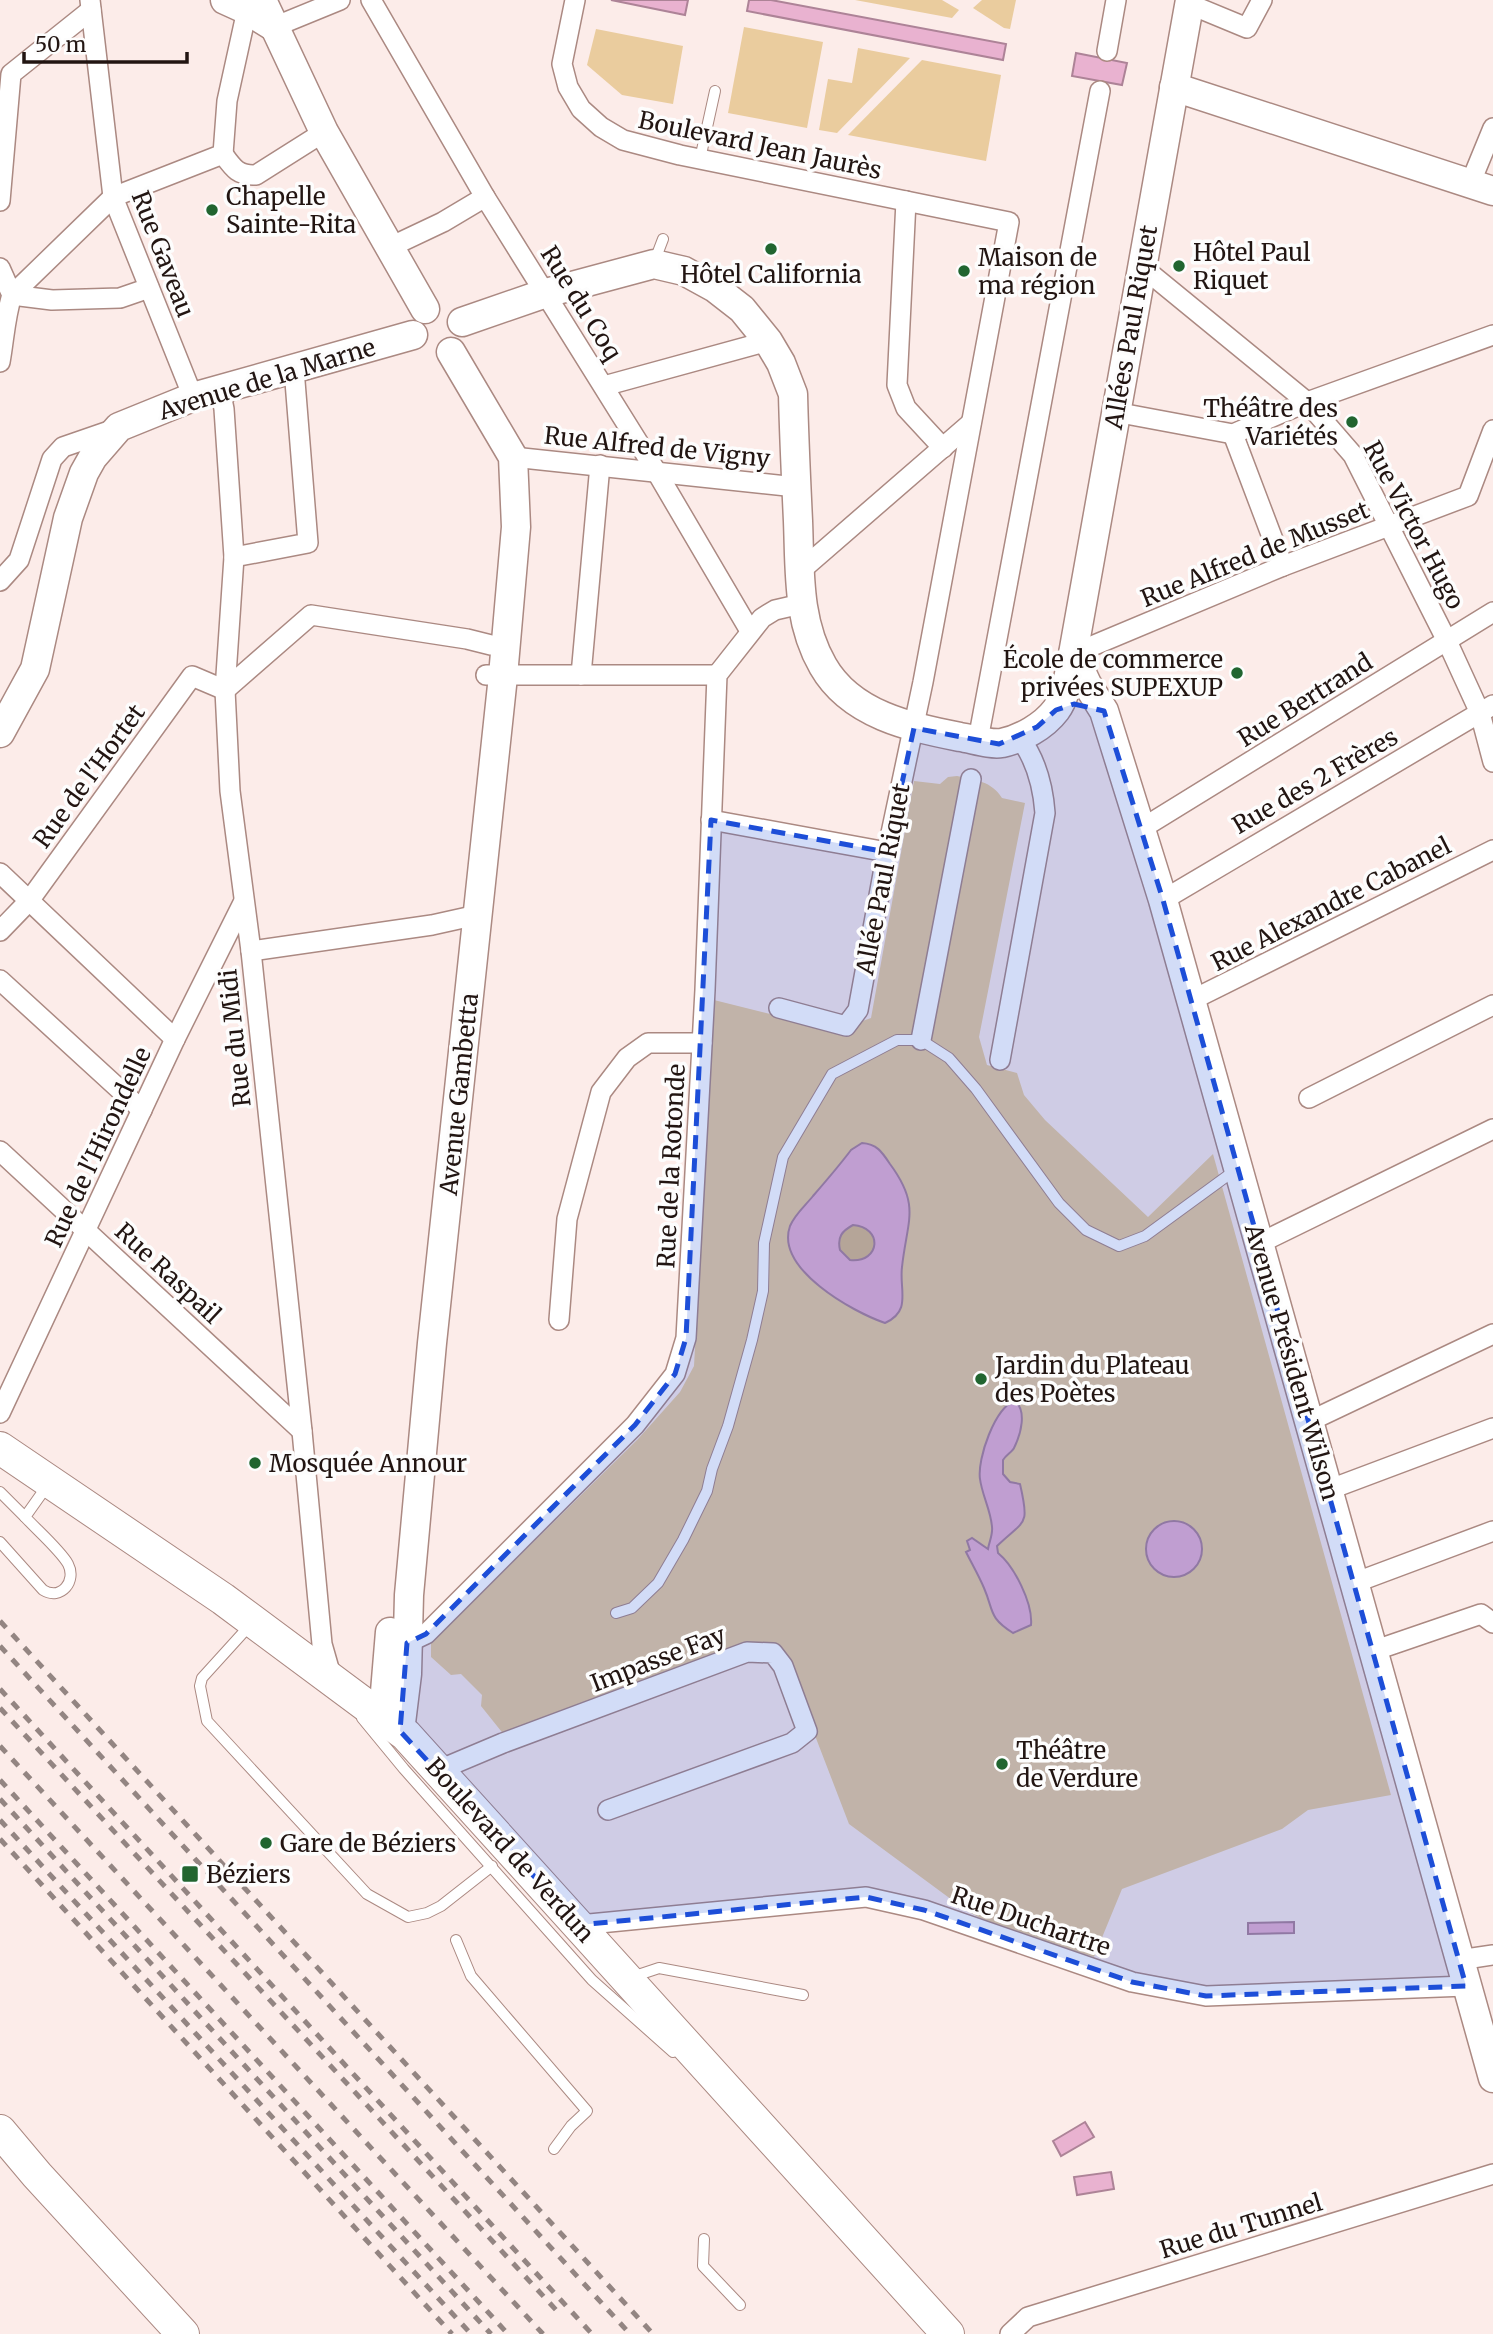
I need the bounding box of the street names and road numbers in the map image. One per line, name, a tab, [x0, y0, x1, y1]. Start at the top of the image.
street label: Boulevard Jean Jaurès	[636, 104, 884, 186]
street label: Rue Gaveau	[125, 186, 201, 322]
street label: Allées Paul Riquet	[1098, 222, 1164, 432]
street label: Rue du Coq	[534, 240, 629, 367]
street label: Avenue de la Marne	[154, 331, 379, 427]
street label: Rue Alfred de Vigny	[542, 420, 772, 474]
street label: Rue Victor Hugo	[1357, 436, 1471, 614]
street label: Rue Alfred de Musset	[1136, 494, 1374, 614]
street label: Rue Bertrand	[1232, 646, 1378, 754]
street label: Rue de l'Hortet	[26, 698, 152, 854]
street label: Rue des 2 Frères	[1227, 721, 1403, 841]
street label: Allée Paul Riquet	[849, 780, 917, 978]
street label: Rue Alexandre Cabanel	[1206, 830, 1456, 978]
street label: Rue du Midi	[212, 967, 258, 1108]
street label: Avenue Gambetta	[433, 991, 485, 1198]
street label: Rue de l'Hirondelle	[38, 1042, 158, 1252]
street label: Rue de la Rotonde	[650, 1063, 692, 1269]
street label: Rue Raspail	[108, 1216, 228, 1330]
street label: Avenue Président Wilson	[1237, 1219, 1346, 1504]
street label: Impasse Fay	[586, 1619, 730, 1699]
street label: Boulevard de Verdun	[419, 1751, 601, 1949]
street label: Rue Duchartre	[947, 1879, 1115, 1963]
street label: Rue du Tunnel	[1156, 2187, 1326, 2265]

